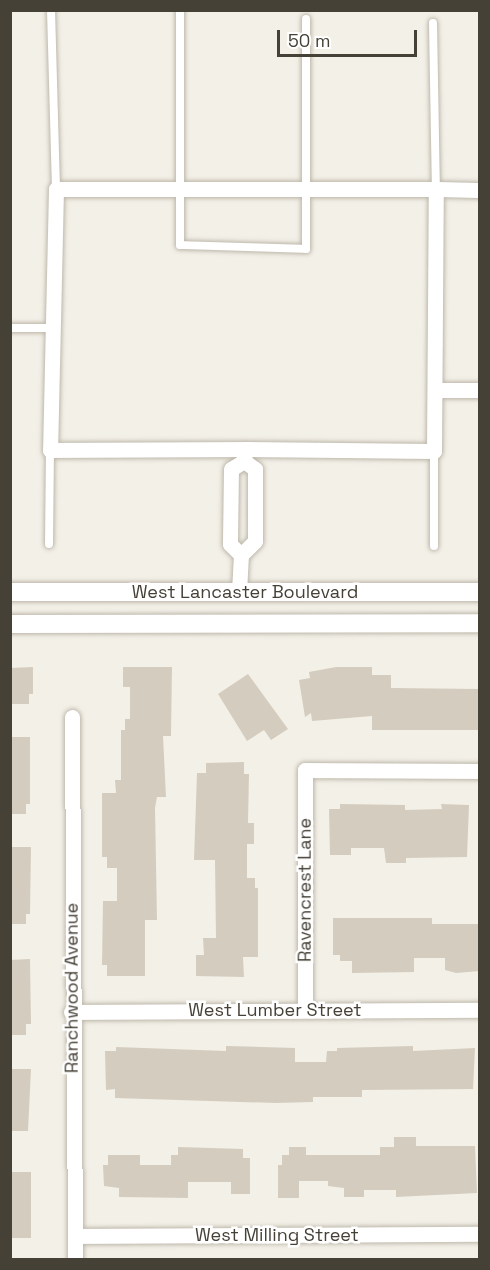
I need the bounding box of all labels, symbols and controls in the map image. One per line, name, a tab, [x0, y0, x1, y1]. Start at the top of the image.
scale bar	[280, 18, 420, 56]
text: 50 m	[288, 29, 330, 52]
street label: West Lancaster Boulevard	[132, 581, 358, 603]
street label: Ravencrest Lane	[294, 818, 316, 962]
street label: Ranchwood Avenue	[61, 903, 83, 1073]
street label: West Lumber Street	[188, 999, 362, 1021]
street label: West Milling Street	[195, 1224, 359, 1246]

